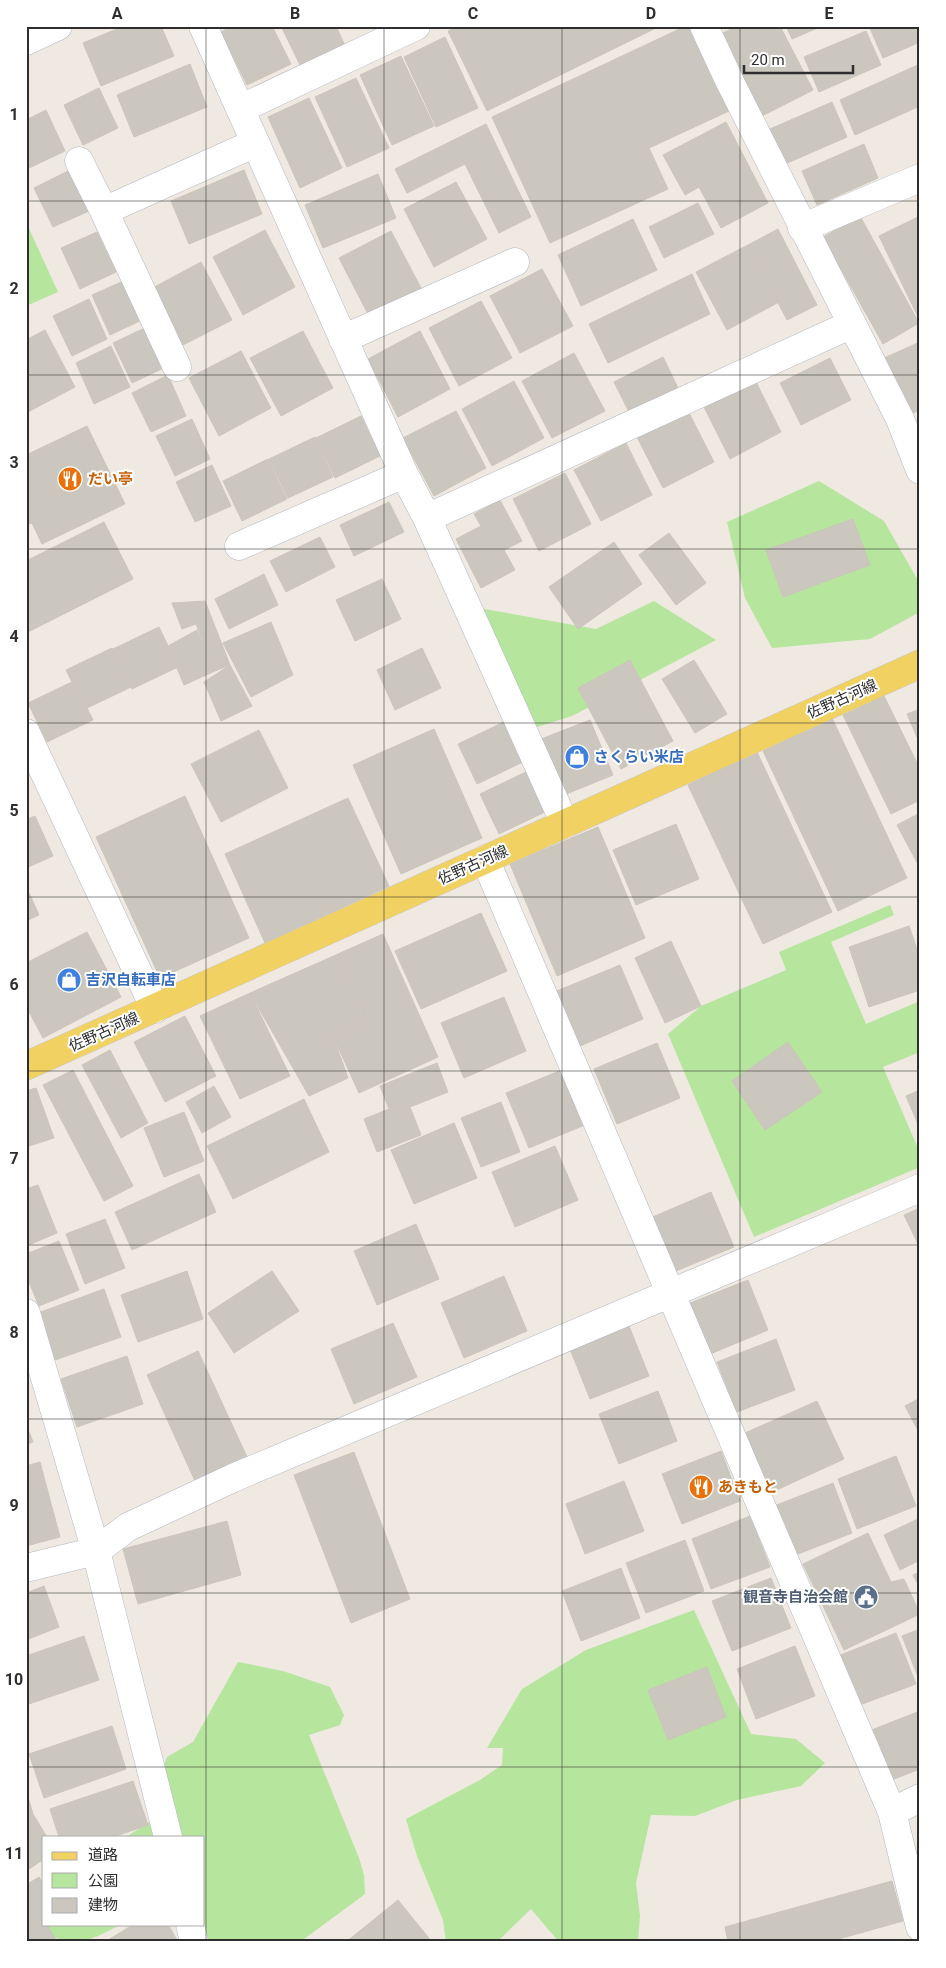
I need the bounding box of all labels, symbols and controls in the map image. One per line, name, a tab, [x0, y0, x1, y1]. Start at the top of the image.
text: A	[112, 4, 123, 23]
text: B	[290, 4, 300, 23]
text: C	[468, 4, 478, 23]
text: D	[646, 4, 656, 23]
text: E	[825, 4, 834, 23]
scale bar	[744, 42, 852, 74]
text: 20 m	[751, 51, 785, 69]
text: 1	[9, 105, 19, 124]
text: 2	[9, 279, 19, 298]
text: 3	[9, 453, 19, 472]
restaurant icon: だい亭	[57, 466, 83, 492]
place label: だい亭	[88, 470, 133, 488]
text: 4	[9, 627, 19, 646]
street label: 佐野古河線	[804, 676, 880, 722]
shop icon: さくらい米店	[564, 744, 590, 770]
place label: さくらい米店	[594, 748, 684, 766]
text: 5	[9, 801, 19, 820]
street label: 佐野古河線	[435, 842, 511, 888]
shop icon: 吉沢自転車店	[56, 967, 82, 993]
place label: 吉沢自転車店	[86, 971, 176, 989]
text: 6	[9, 975, 19, 994]
street label: 佐野古河線	[66, 1009, 142, 1055]
text: 7	[9, 1149, 19, 1168]
text: 8	[9, 1323, 19, 1342]
restaurant icon: あきもと	[688, 1474, 714, 1500]
place label: あきもと	[718, 1478, 778, 1496]
text: 9	[9, 1496, 19, 1515]
public building icon: 観音寺自治会館	[853, 1584, 879, 1610]
place label: 観音寺自治会館	[743, 1588, 848, 1606]
text: 10	[5, 1670, 23, 1689]
legend	[42, 1836, 205, 1926]
text: 11	[5, 1844, 23, 1863]
text: 道路	[88, 1846, 118, 1864]
text: 公園	[88, 1872, 118, 1890]
text: 建物	[88, 1896, 118, 1914]

